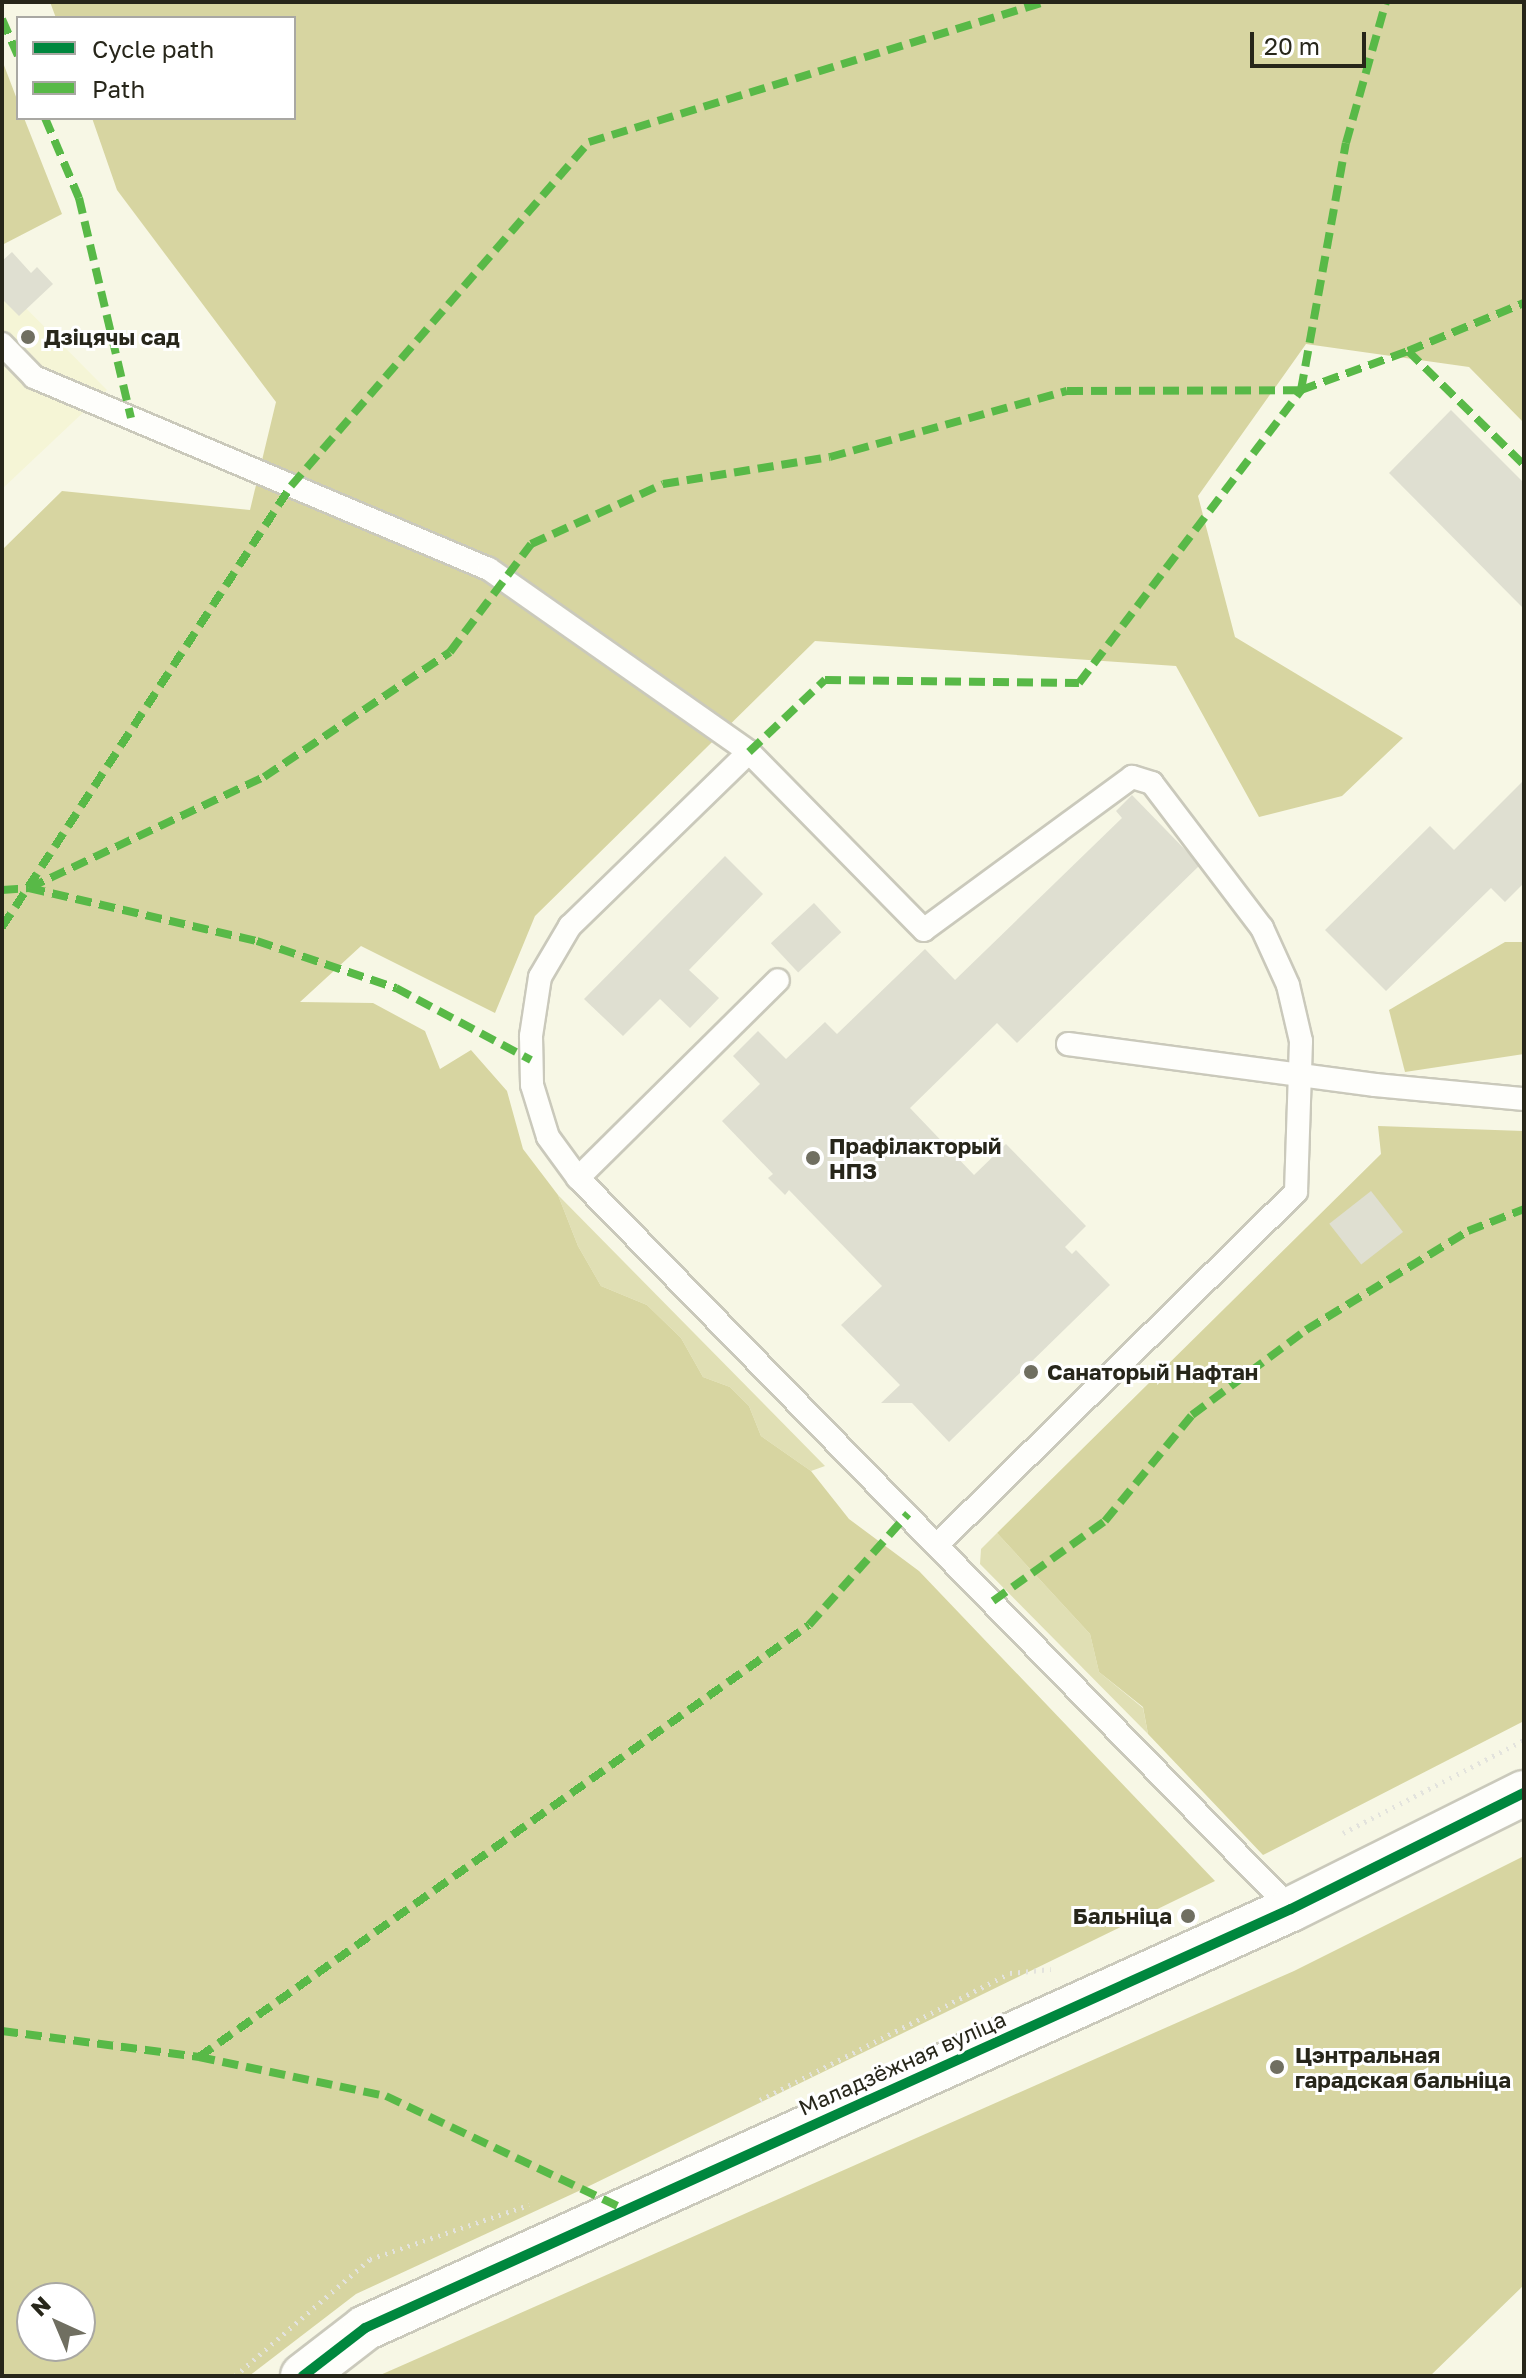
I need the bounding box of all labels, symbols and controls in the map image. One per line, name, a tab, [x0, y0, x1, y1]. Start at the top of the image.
legend	[16, 16, 296, 120]
scale bar	[1254, 16, 1370, 66]
text: 20 m	[1264, 31, 1320, 60]
text: Cycle path	[92, 34, 214, 63]
text: Path	[92, 74, 145, 103]
place label: Дзіцячы сад	[44, 324, 180, 350]
marker: Дзіцячы сад	[19, 328, 37, 346]
place label: Прафілакторый НПЗ	[829, 1132, 1001, 1184]
marker: Прафілакторый НПЗ	[804, 1149, 822, 1167]
place label: Санаторый Нафтан	[1047, 1359, 1258, 1385]
marker: Санаторый Нафтан	[1022, 1363, 1040, 1381]
place label: Бальніца	[1073, 1903, 1172, 1929]
marker: Бальніца	[1179, 1907, 1197, 1925]
street label: Маладзёжная вуліца	[794, 2005, 1010, 2121]
place label: Цэнтральная гарадская бальніца	[1295, 2041, 1511, 2092]
marker: Цэнтральная гарадская бальніца	[1266, 2056, 1288, 2078]
north arrow	[16, 2282, 96, 2362]
text: N	[25, 2290, 56, 2321]

